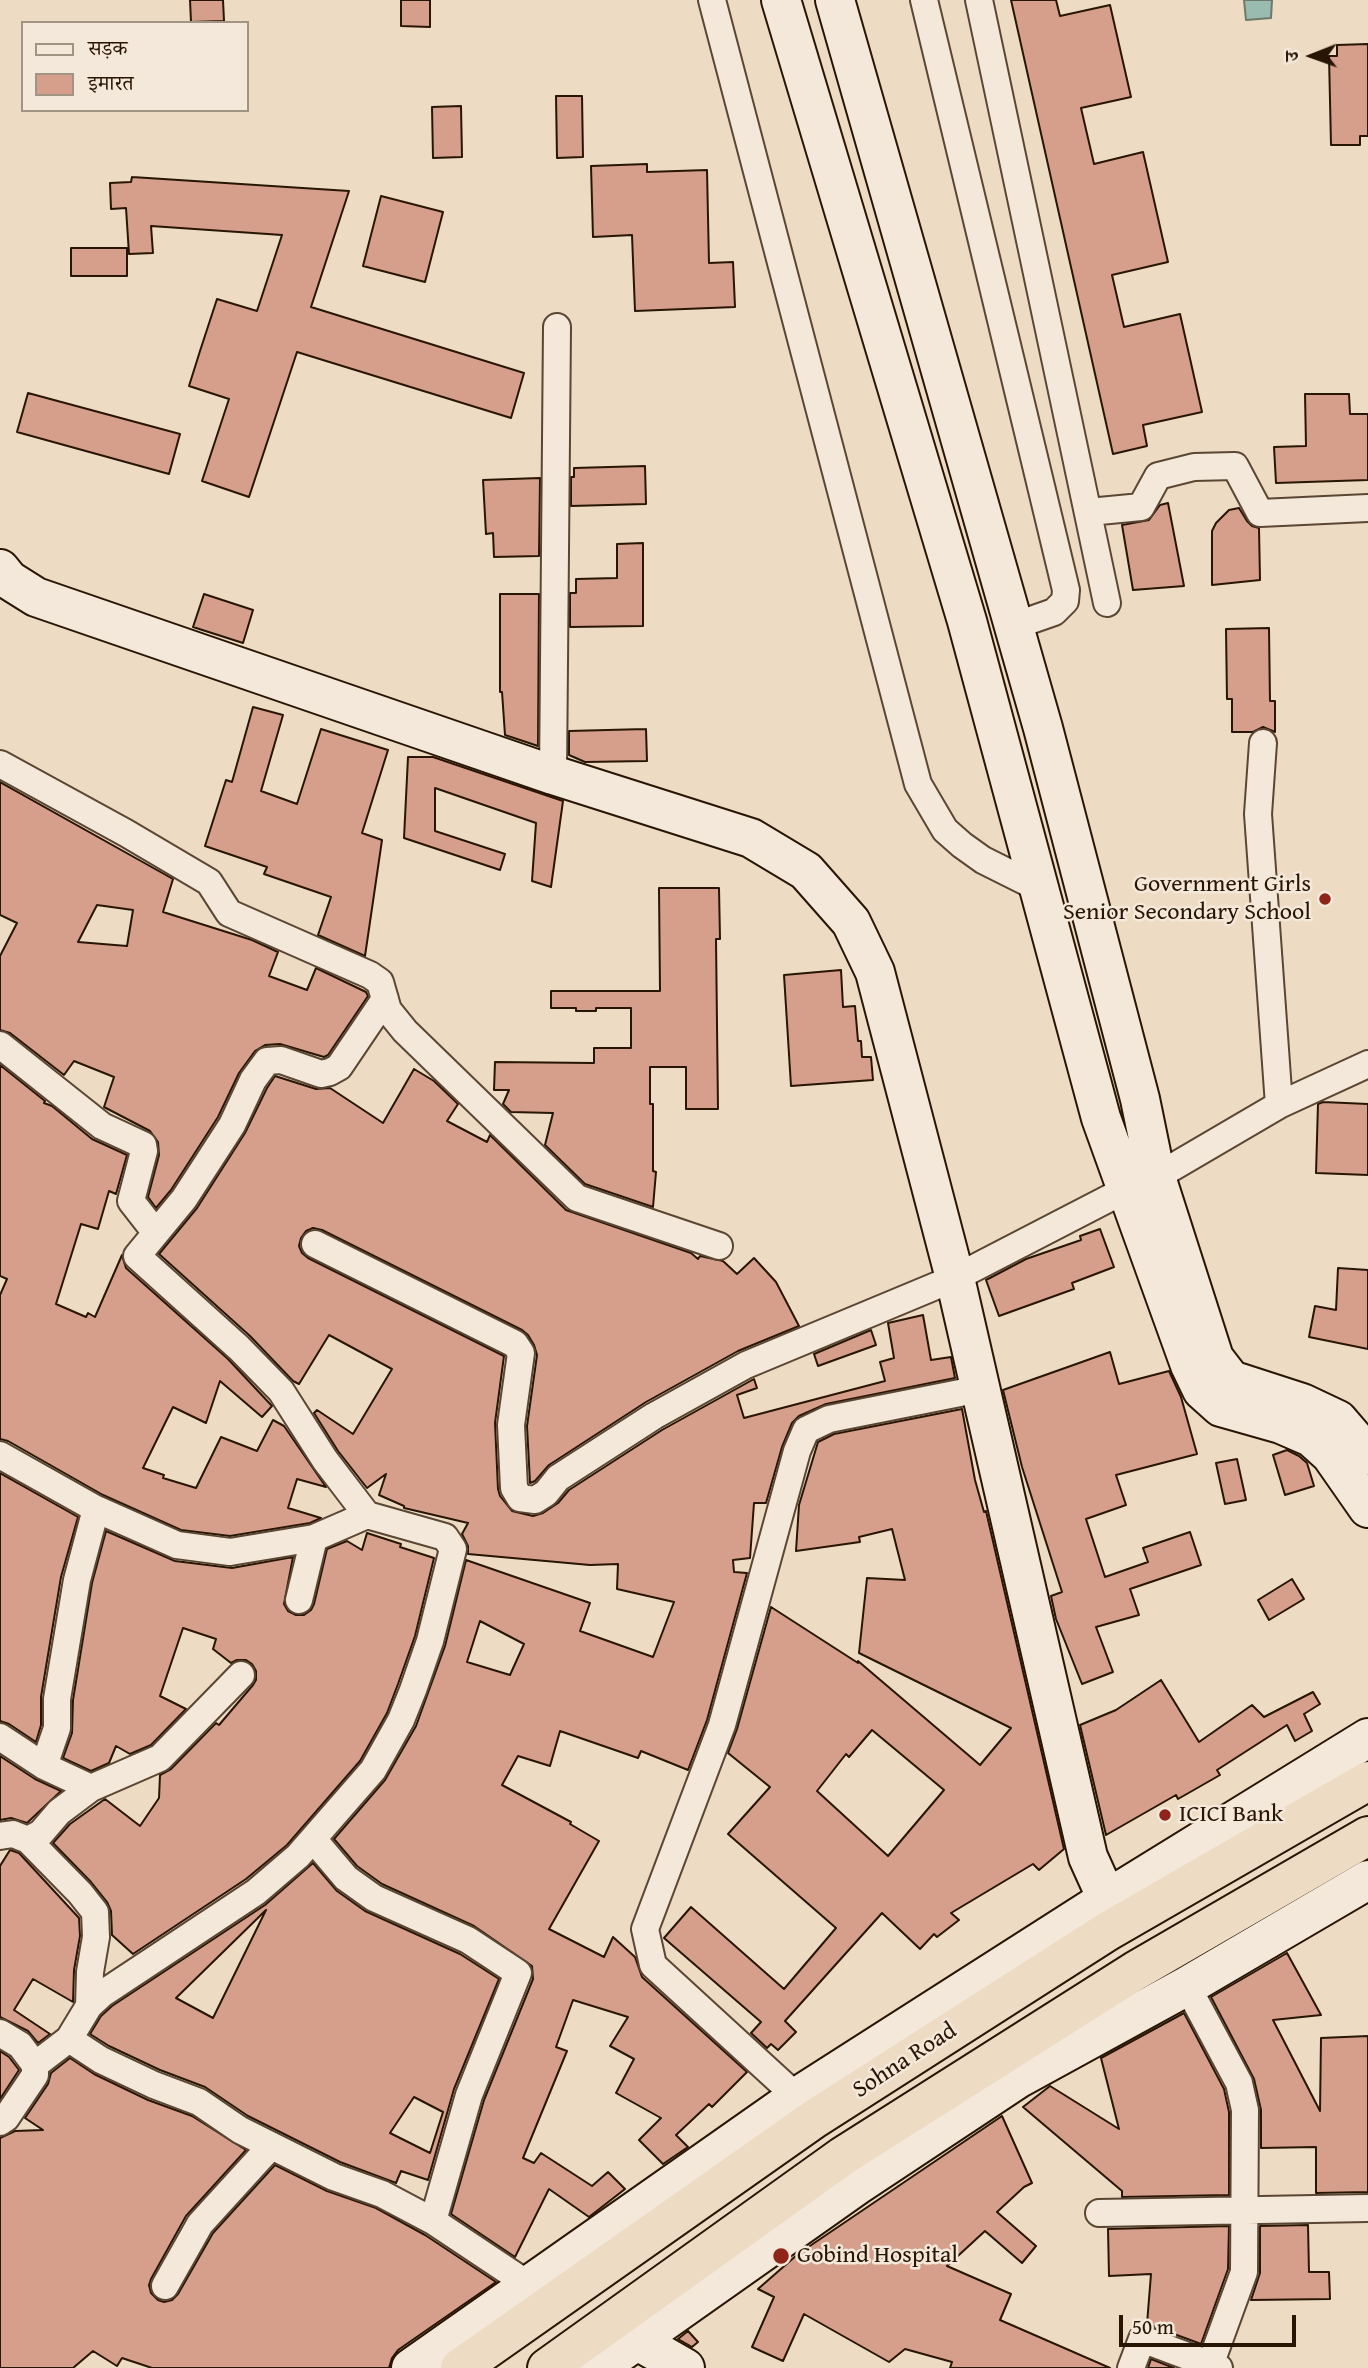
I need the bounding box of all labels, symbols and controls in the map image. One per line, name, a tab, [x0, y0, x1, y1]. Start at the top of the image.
legend	[21, 21, 248, 112]
north arrow	[1277, 21, 1347, 91]
text: सड़क	[88, 32, 127, 63]
text: उ	[1277, 51, 1305, 61]
text: इमारत	[88, 67, 134, 98]
place label: Government Girls Senior Secondary School	[1063, 871, 1311, 927]
marker: Government Girls Senior Secondary School	[1317, 891, 1333, 907]
place label: ICICI Bank	[1179, 1801, 1283, 1829]
marker: ICICI Bank	[1157, 1807, 1173, 1823]
street label: Sohna Road	[848, 2017, 962, 2105]
place label: Gobind Hospital	[797, 2242, 958, 2270]
marker: Gobind Hospital	[771, 2246, 791, 2266]
scale bar	[1123, 2302, 1300, 2346]
text: 50 m	[1132, 2311, 1174, 2342]

